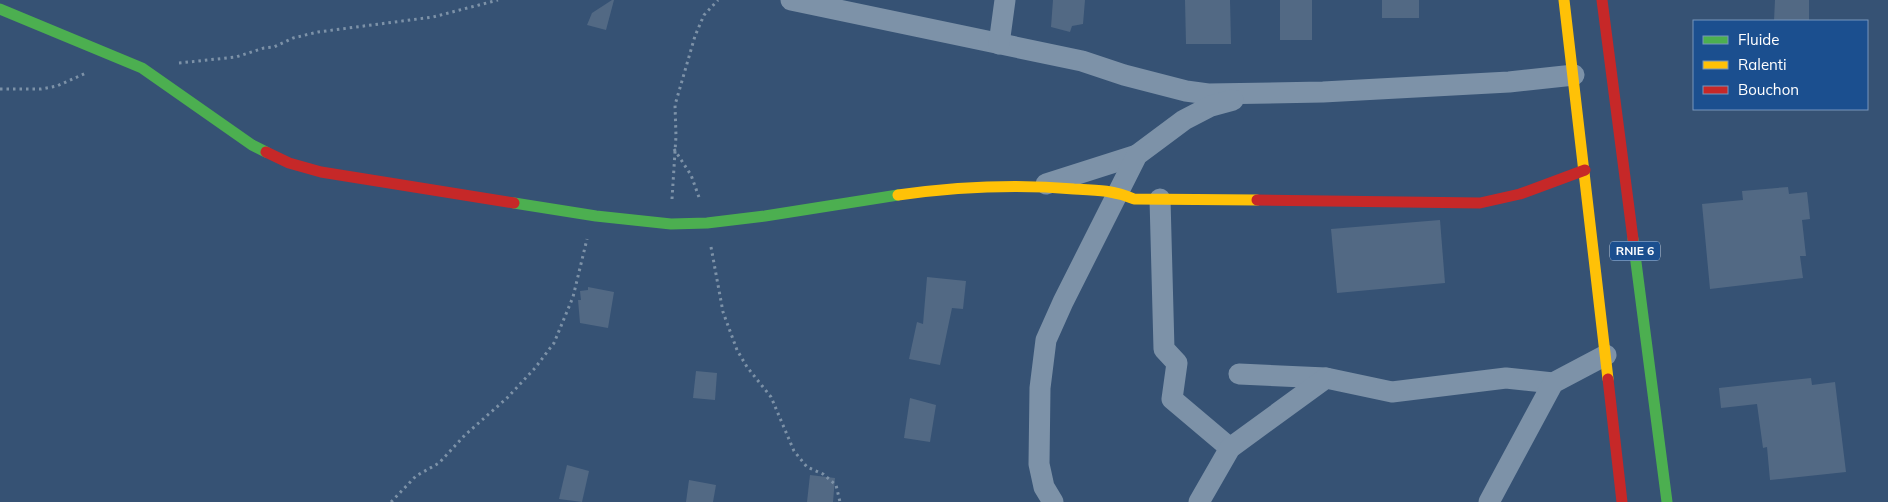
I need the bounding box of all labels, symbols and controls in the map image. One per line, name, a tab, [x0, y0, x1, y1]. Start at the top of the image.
legend	[1693, 20, 1868, 110]
text: Fluide	[1738, 30, 1779, 49]
text: Ralenti	[1738, 55, 1787, 74]
text: Bouchon	[1738, 80, 1799, 99]
road number: RNIE 6	[1610, 242, 1660, 260]

